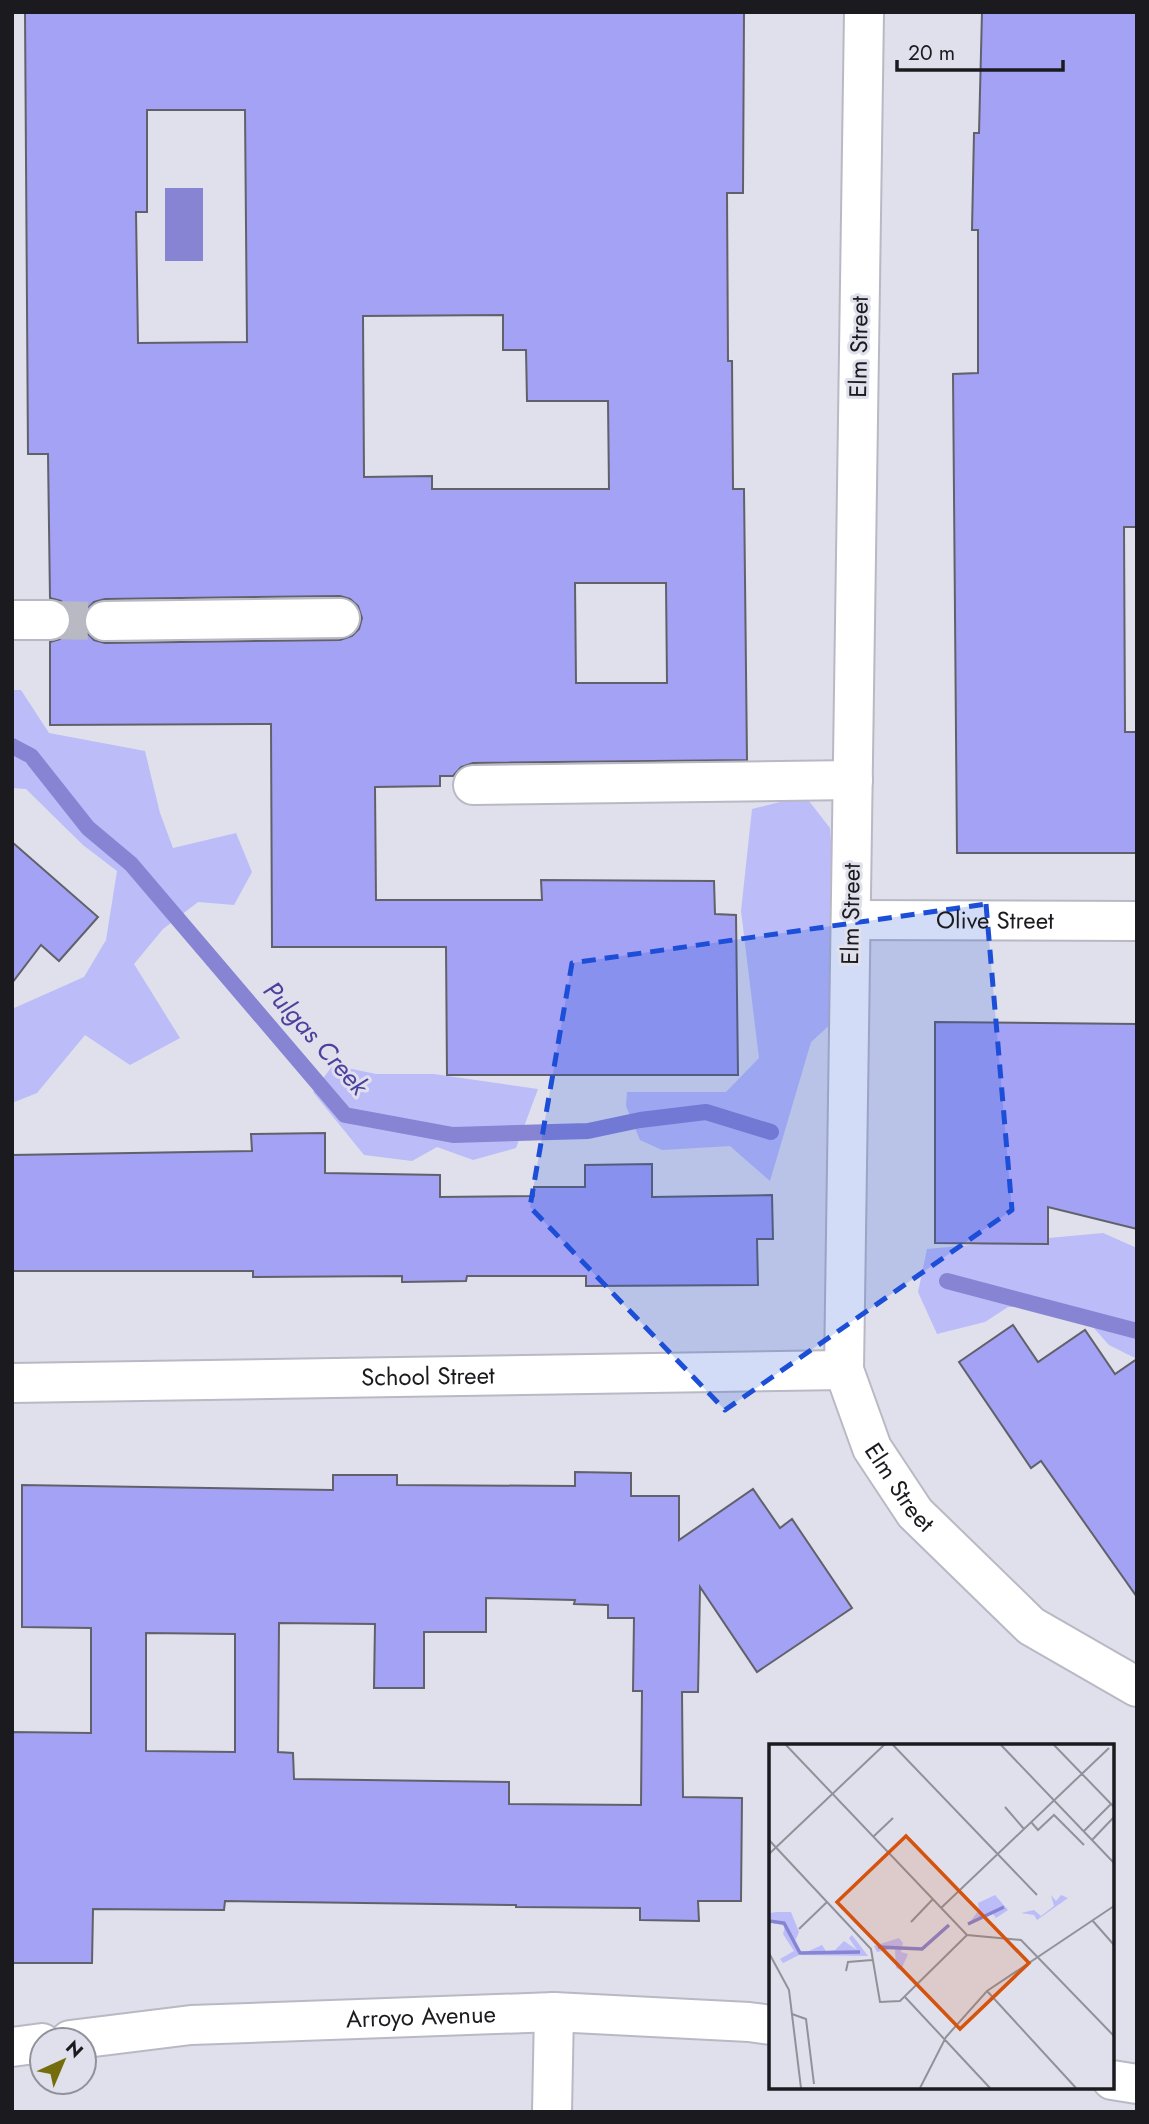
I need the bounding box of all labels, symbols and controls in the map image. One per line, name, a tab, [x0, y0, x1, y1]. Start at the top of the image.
scale bar	[897, 28, 1063, 72]
text: 20 m	[908, 38, 955, 68]
street label: Elm Street	[840, 296, 877, 398]
street label: Elm Street	[832, 863, 869, 965]
street label: Olive Street	[936, 902, 1054, 938]
water label: Pulgas Creek	[254, 973, 379, 1105]
street label: School Street	[361, 1357, 495, 1395]
street label: Elm Street	[856, 1436, 943, 1540]
inset map	[769, 1744, 1114, 2089]
street label: Arroyo Avenue	[345, 1996, 497, 2036]
north arrow	[28, 2026, 98, 2096]
text: N	[60, 2034, 89, 2064]

